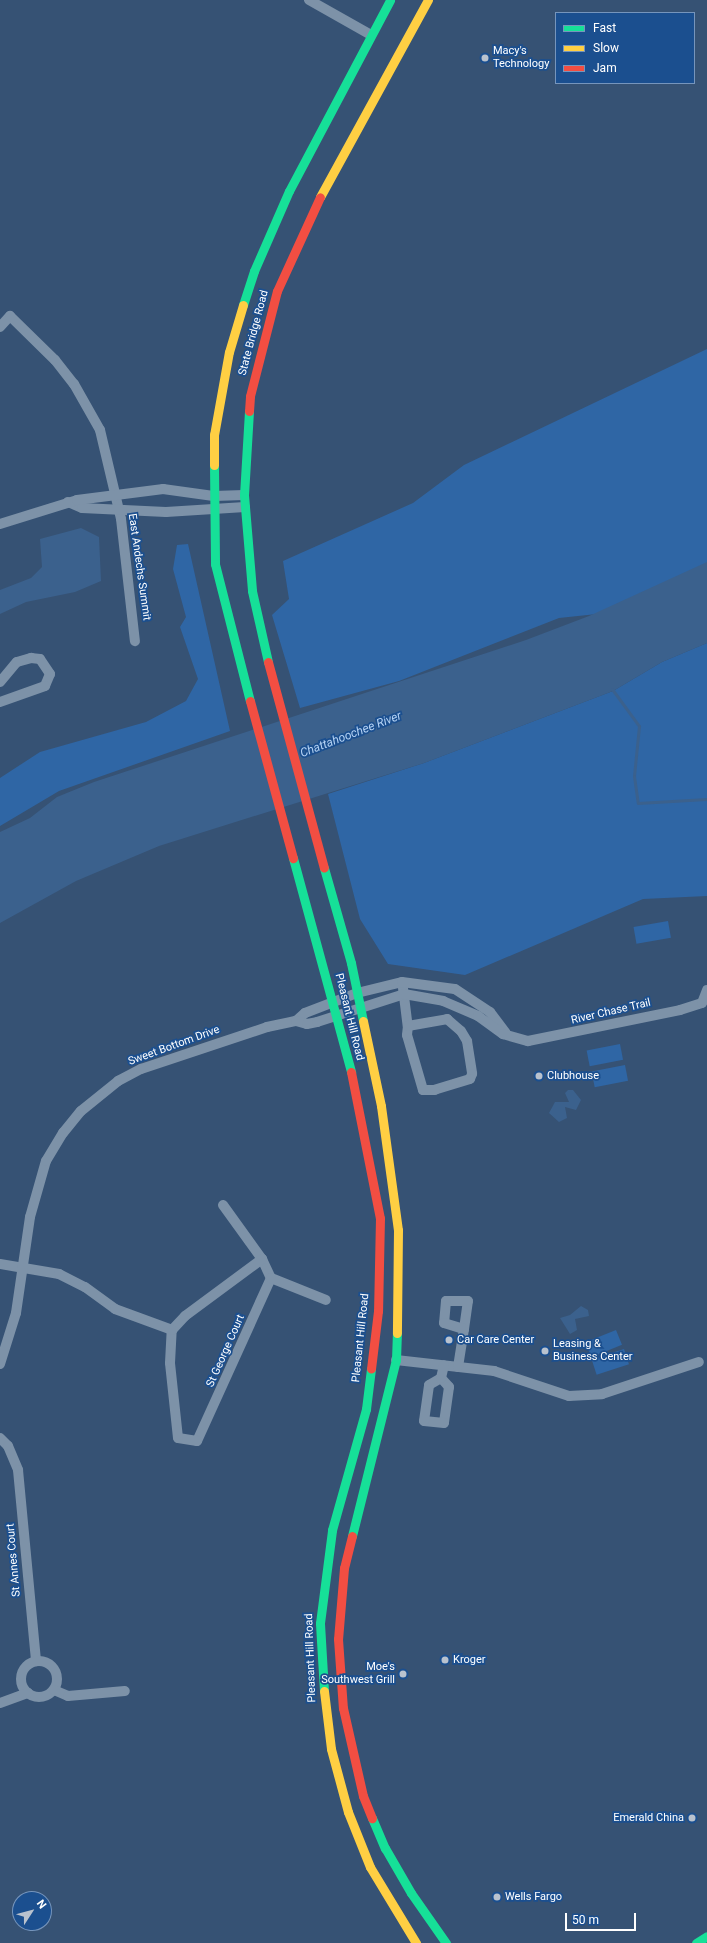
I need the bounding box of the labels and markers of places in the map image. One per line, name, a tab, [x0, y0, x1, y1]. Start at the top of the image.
place label: Macy's Technology	[493, 45, 549, 71]
marker: Macy's Technology	[480, 53, 490, 63]
place label: Clubhouse	[547, 1069, 599, 1083]
marker: Clubhouse	[534, 1071, 544, 1081]
place label: Car Care Center	[457, 1333, 534, 1347]
marker: Car Care Center	[444, 1335, 454, 1345]
place label: Leasing & Business Center	[553, 1338, 632, 1364]
marker: Leasing & Business Center	[540, 1346, 550, 1356]
place label: Kroger	[453, 1653, 486, 1667]
marker: Kroger	[440, 1655, 450, 1665]
place label: Moe's Southwest Grill	[321, 1661, 395, 1687]
marker: Moe's Southwest Grill	[398, 1669, 408, 1679]
place label: Emerald China	[613, 1811, 684, 1825]
marker: Emerald China	[687, 1813, 697, 1823]
place label: Wells Fargo	[505, 1890, 562, 1904]
marker: Wells Fargo	[492, 1892, 502, 1902]

